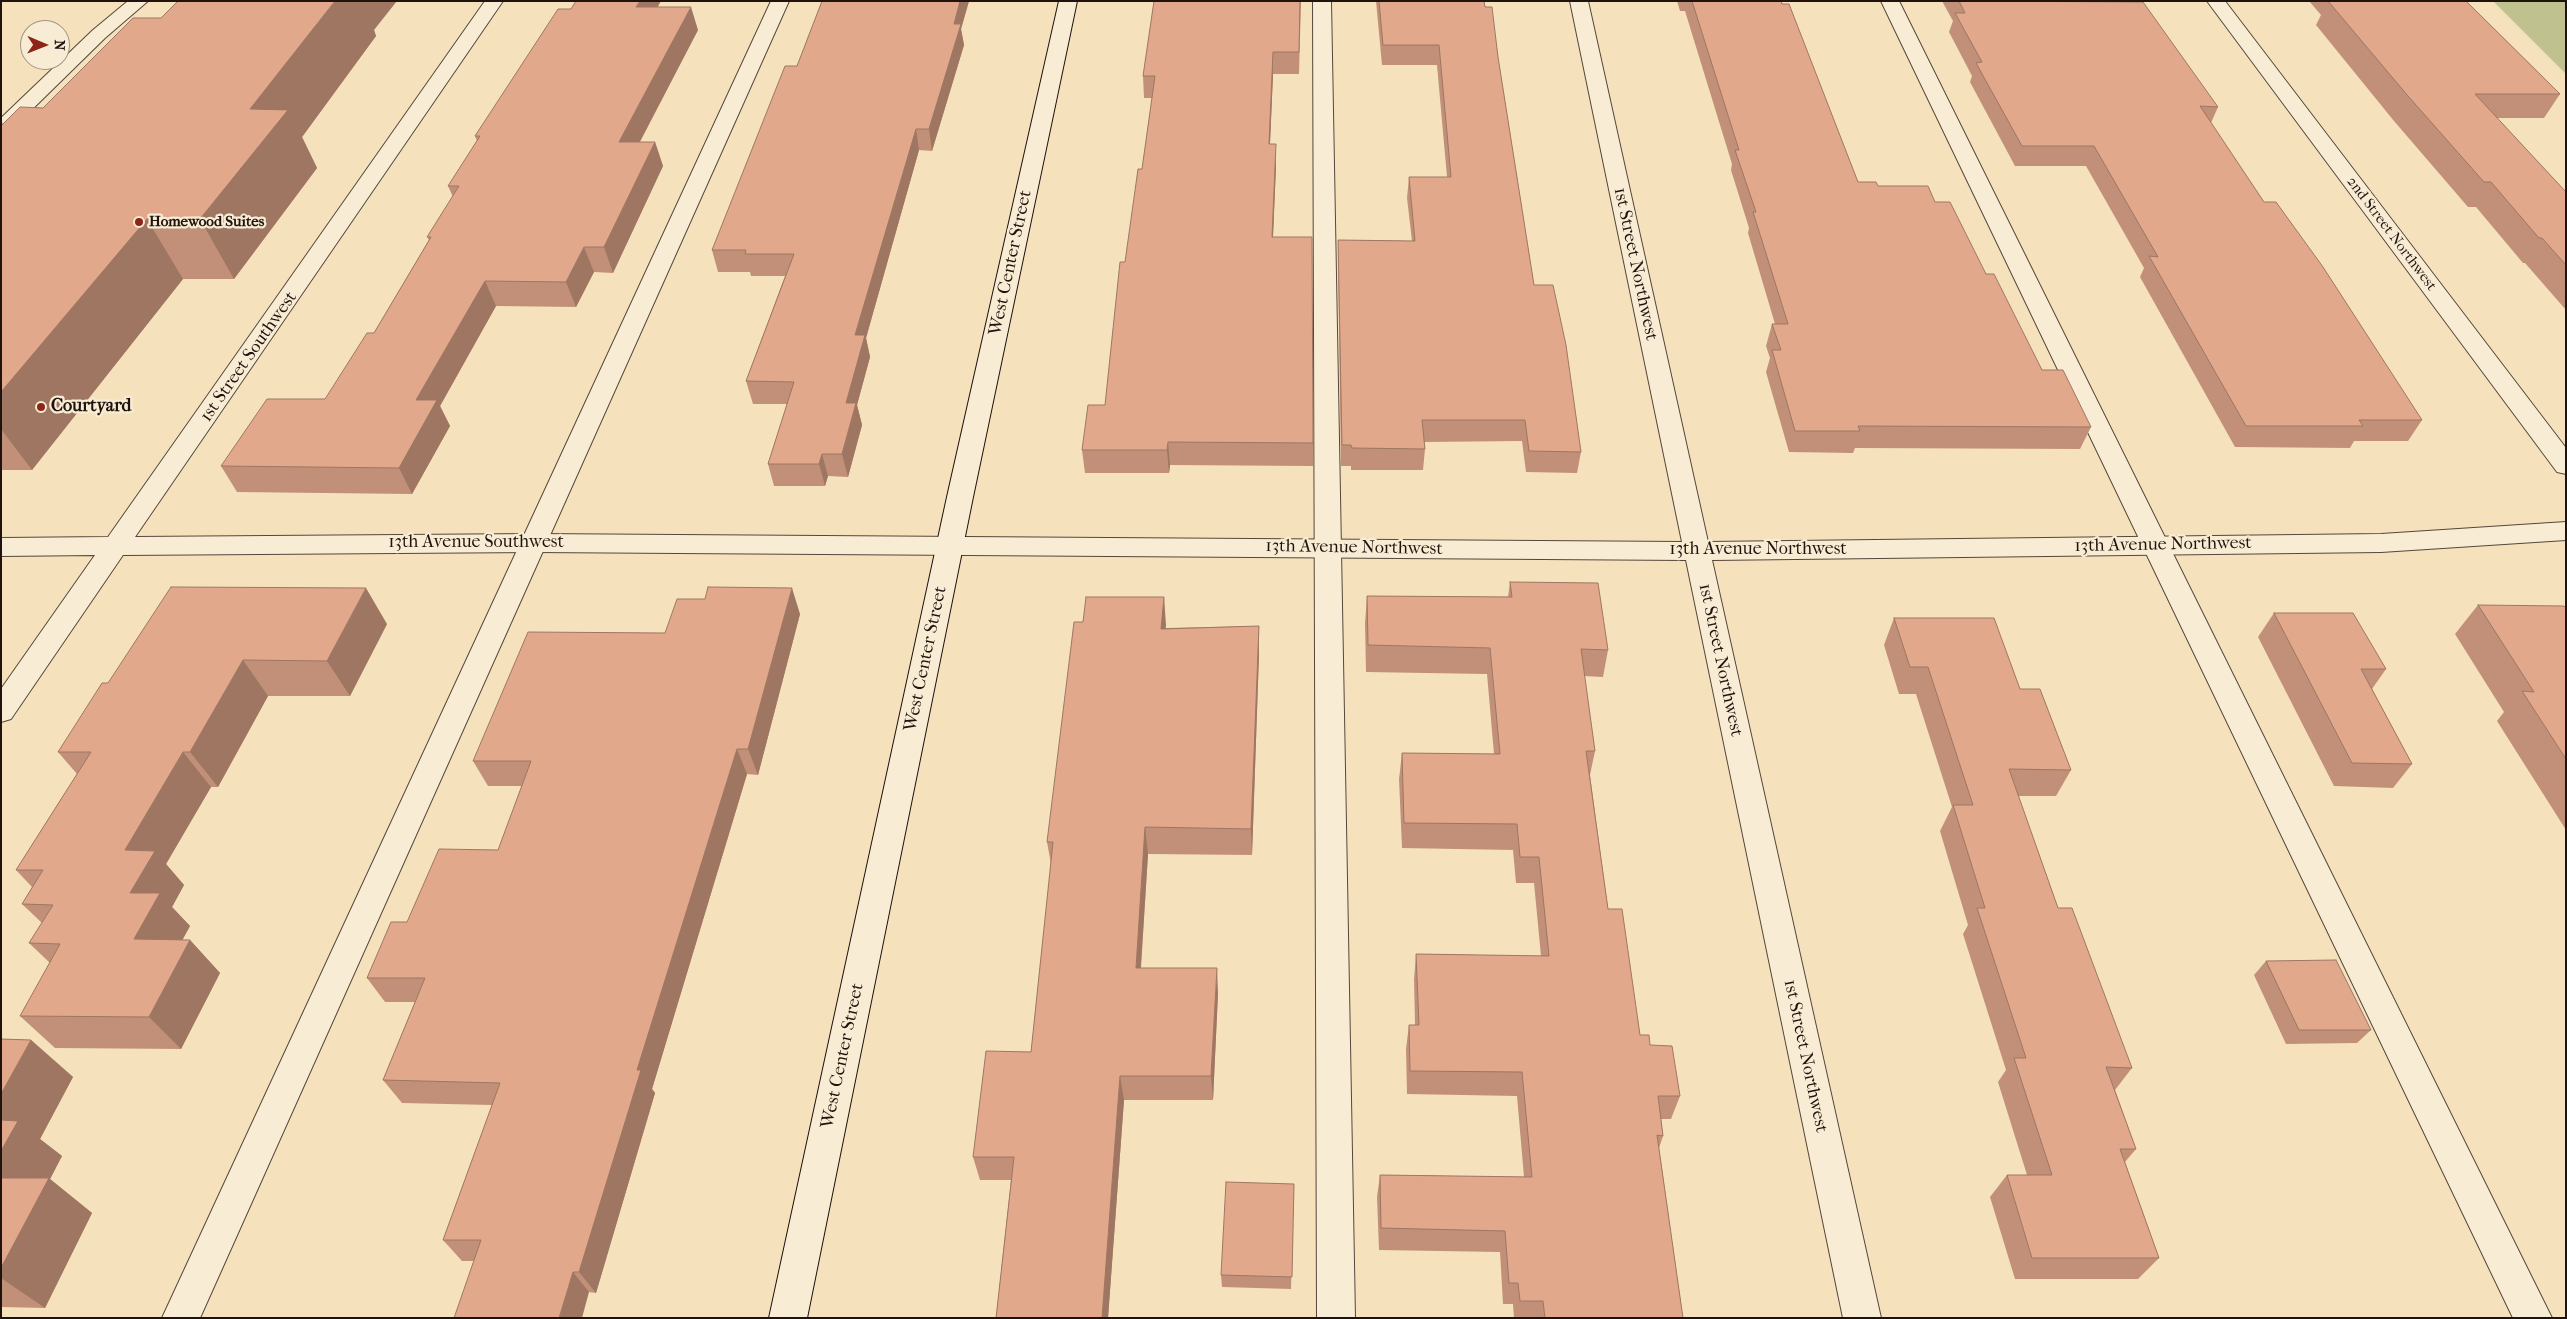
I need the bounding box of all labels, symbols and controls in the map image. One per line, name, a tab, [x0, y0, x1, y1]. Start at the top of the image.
north arrow	[20, 20, 70, 70]
text: N	[51, 40, 68, 51]
street label: 2nd Street Northwest	[2342, 173, 2440, 295]
street label: 1st Street Northwest	[1608, 185, 1662, 343]
street label: West Center Street	[985, 188, 1037, 338]
place label: Homewood Suites	[149, 213, 264, 231]
marker: Homewood Suites	[133, 216, 145, 228]
street label: 1st Street Southwest	[196, 288, 302, 426]
place label: Courtyard	[51, 396, 131, 418]
marker: Courtyard	[35, 401, 47, 413]
street label: 13th Avenue Southwest	[388, 532, 564, 554]
street label: 13th Avenue Northwest	[2074, 533, 2252, 557]
street label: 13th Avenue Northwest	[1265, 536, 1443, 560]
street label: 13th Avenue Northwest	[1669, 539, 1847, 561]
street label: 1st Street Northwest	[1693, 581, 1747, 739]
street label: West Center Street	[900, 584, 952, 734]
street label: 1st Street Northwest	[1778, 977, 1832, 1135]
street label: West Center Street	[817, 981, 869, 1131]

